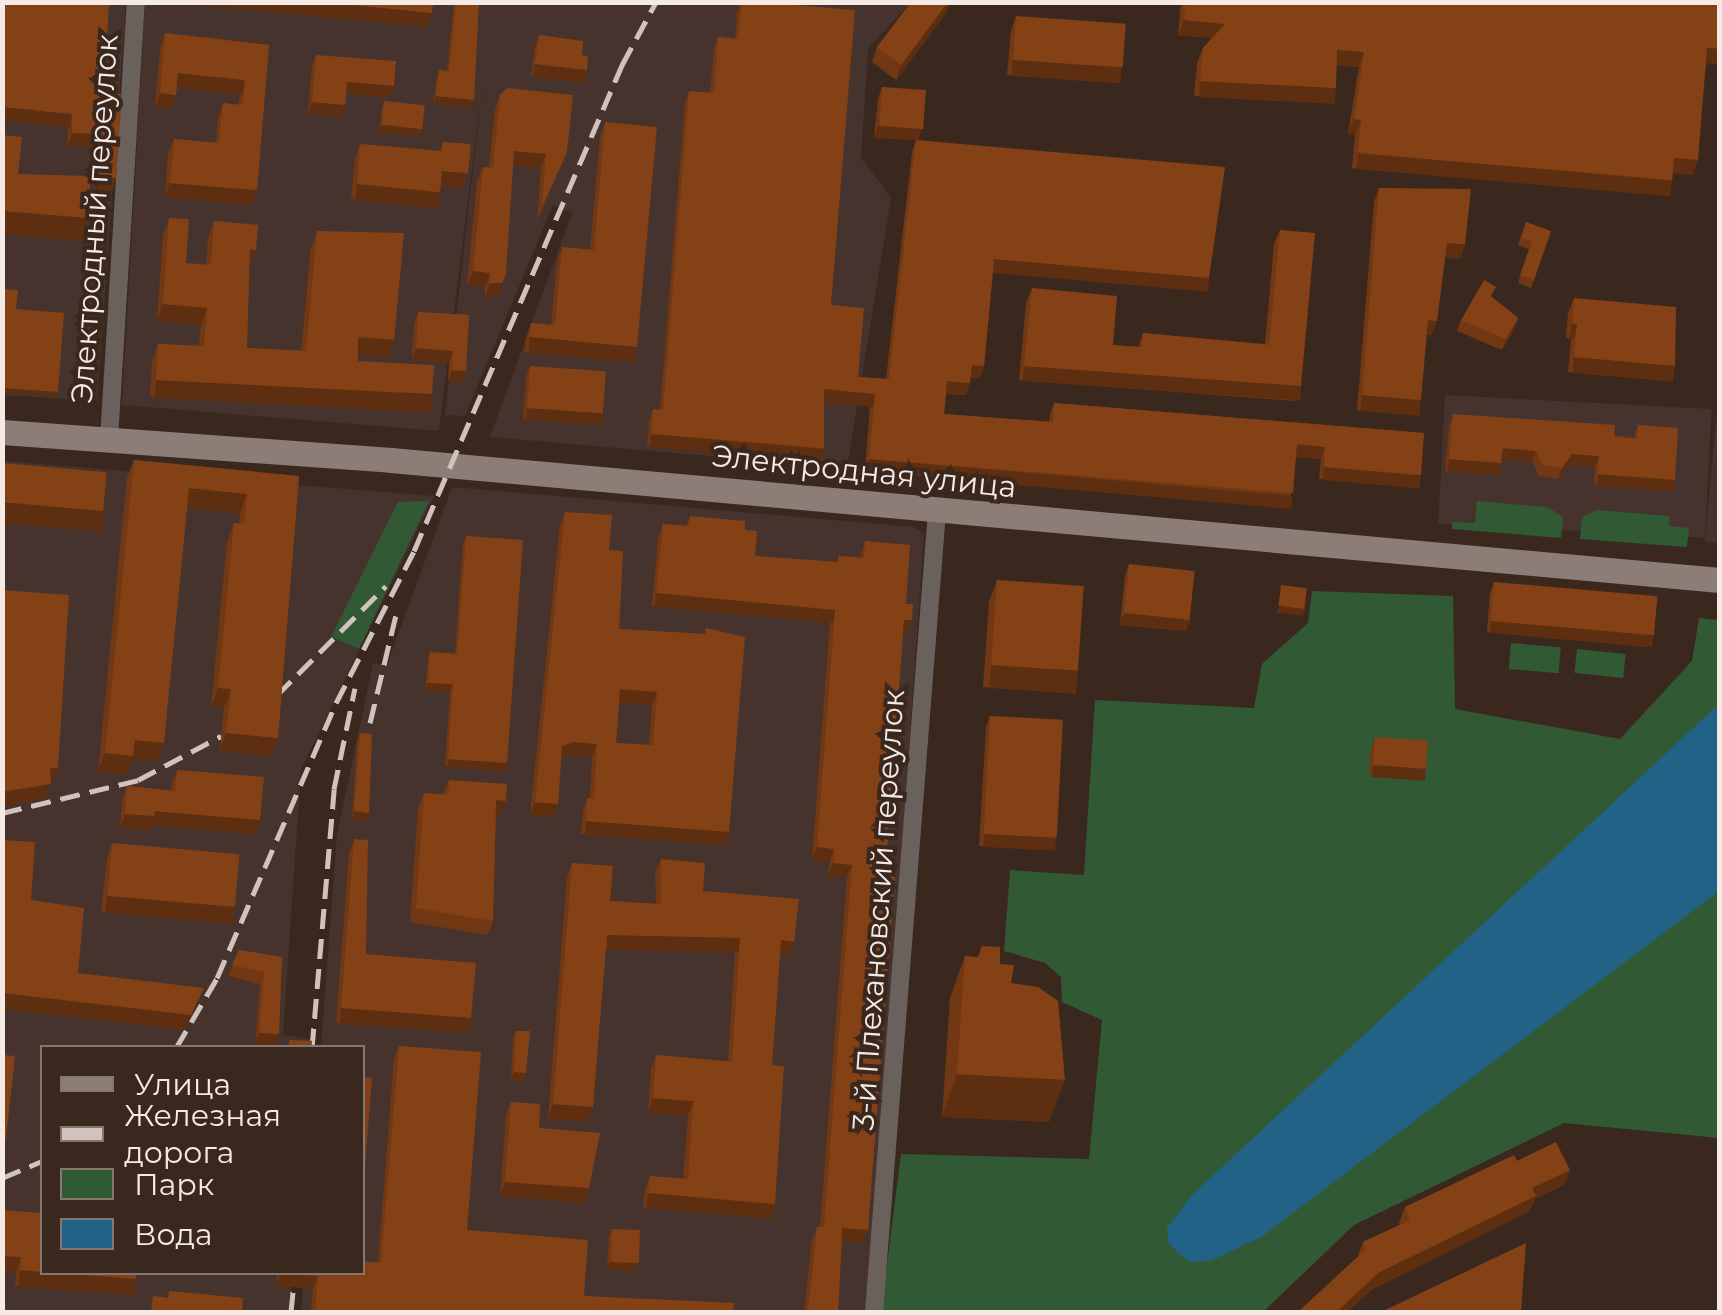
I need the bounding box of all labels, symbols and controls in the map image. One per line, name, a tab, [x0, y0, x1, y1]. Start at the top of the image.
street label: Электродный переулок	[64, 33, 126, 405]
street label: Электродная улица	[710, 438, 1018, 506]
street label: 3-й Плехановский переулок	[846, 688, 912, 1132]
legend	[40, 1045, 365, 1275]
text: Улица	[134, 1066, 231, 1103]
text: Железная дорога	[124, 1097, 281, 1171]
text: Парк	[134, 1166, 214, 1203]
text: Вода	[134, 1216, 213, 1253]

